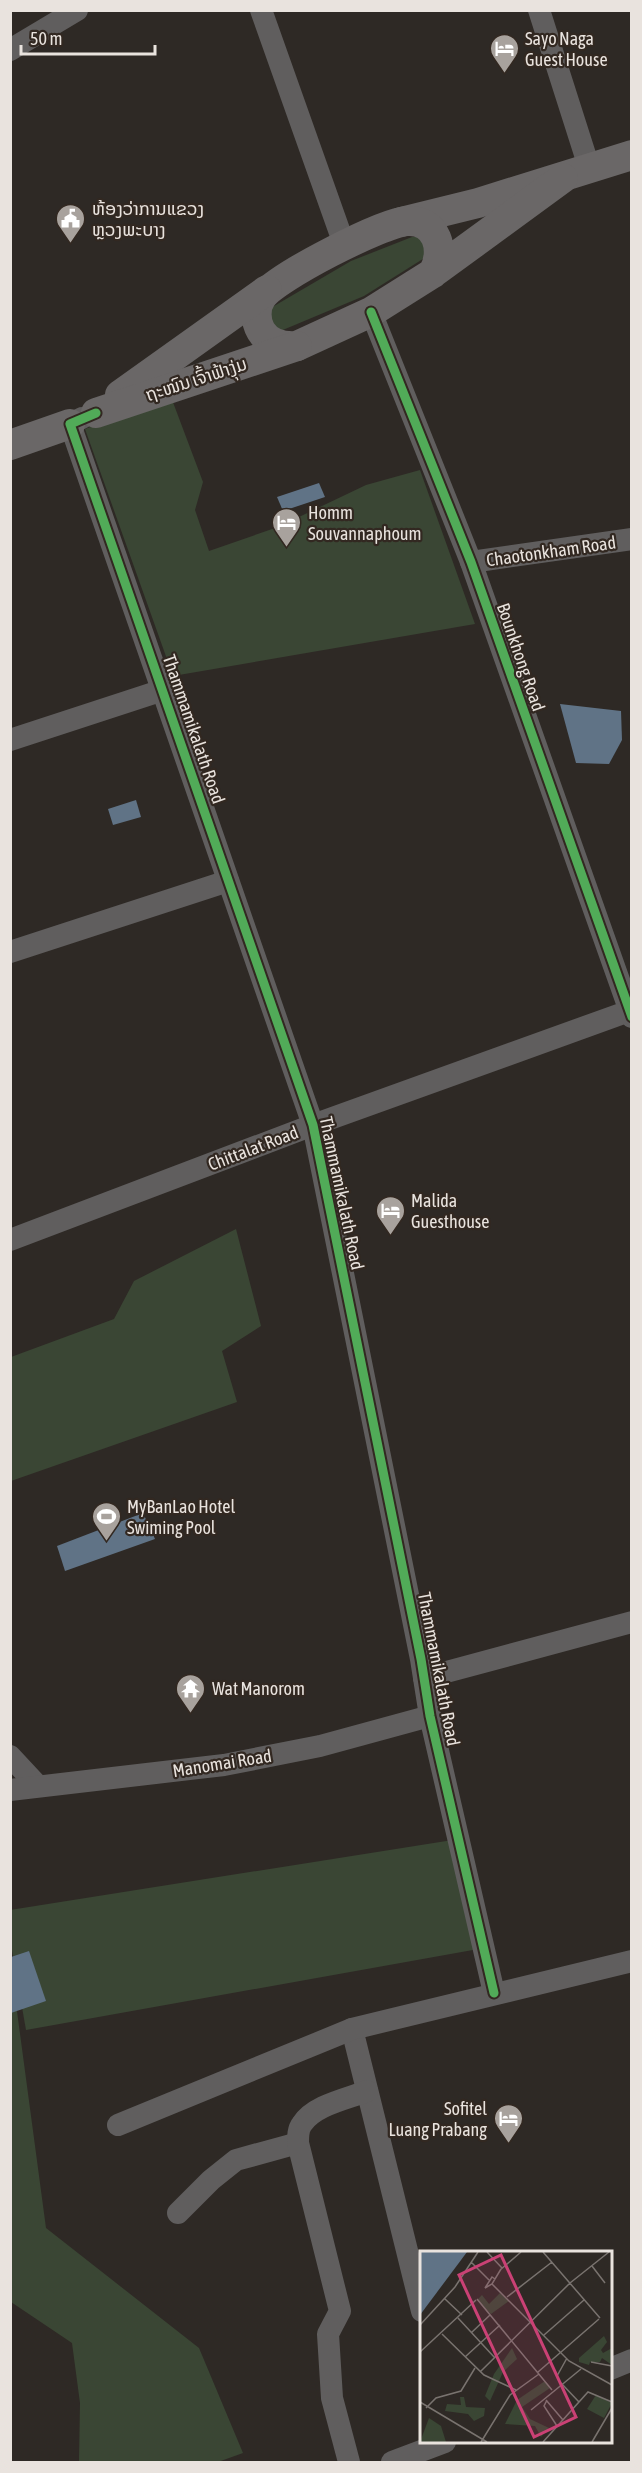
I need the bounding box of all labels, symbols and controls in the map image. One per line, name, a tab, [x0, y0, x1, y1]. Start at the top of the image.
scale bar	[21, 18, 154, 56]
text: 50 m	[30, 28, 62, 49]
place label: Sayo Naga Guest House	[525, 28, 608, 70]
hotel icon: Sayo Naga Guest House	[488, 32, 520, 74]
place label: ຫ້ອງວ່າການແຂວງ ຫຼວງພະບາງ	[92, 198, 204, 240]
public building icon: ຫ້ອງວ່າການແຂວງ ຫຼວງພະບາງ	[55, 202, 87, 244]
street label: ຖະໜົນ ເຈົ້າຟ້າງຸ່ມ	[142, 351, 251, 409]
place label: Homm Souvannaphoum	[308, 502, 422, 544]
hotel icon: Homm Souvannaphoum	[271, 506, 303, 548]
street label: Chaotonkham Road	[485, 532, 617, 570]
street label: Bounkhong Road	[493, 600, 549, 714]
street label: Thammamikalath Road	[159, 652, 229, 806]
street label: Thammamikalath Road	[315, 1114, 369, 1272]
street label: Chittalat Road	[205, 1121, 301, 1175]
place label: Malida Guesthouse	[411, 1190, 489, 1232]
hotel icon: Malida Guesthouse	[374, 1194, 406, 1236]
place label: MyBanLao Hotel Swiming Pool	[127, 1496, 235, 1538]
sports icon: MyBanLao Hotel Swiming Pool	[90, 1500, 122, 1542]
street label: Thammamikalath Road	[414, 1590, 464, 1748]
temple icon: Wat Manorom	[175, 1672, 207, 1714]
place label: Wat Manorom	[212, 1678, 305, 1699]
street label: Manomai Road	[171, 1745, 273, 1781]
place label: Sofitel Luang Prabang	[389, 2098, 487, 2140]
hotel icon: Sofitel Luang Prabang	[492, 2102, 524, 2144]
inset map	[420, 2251, 612, 2443]

